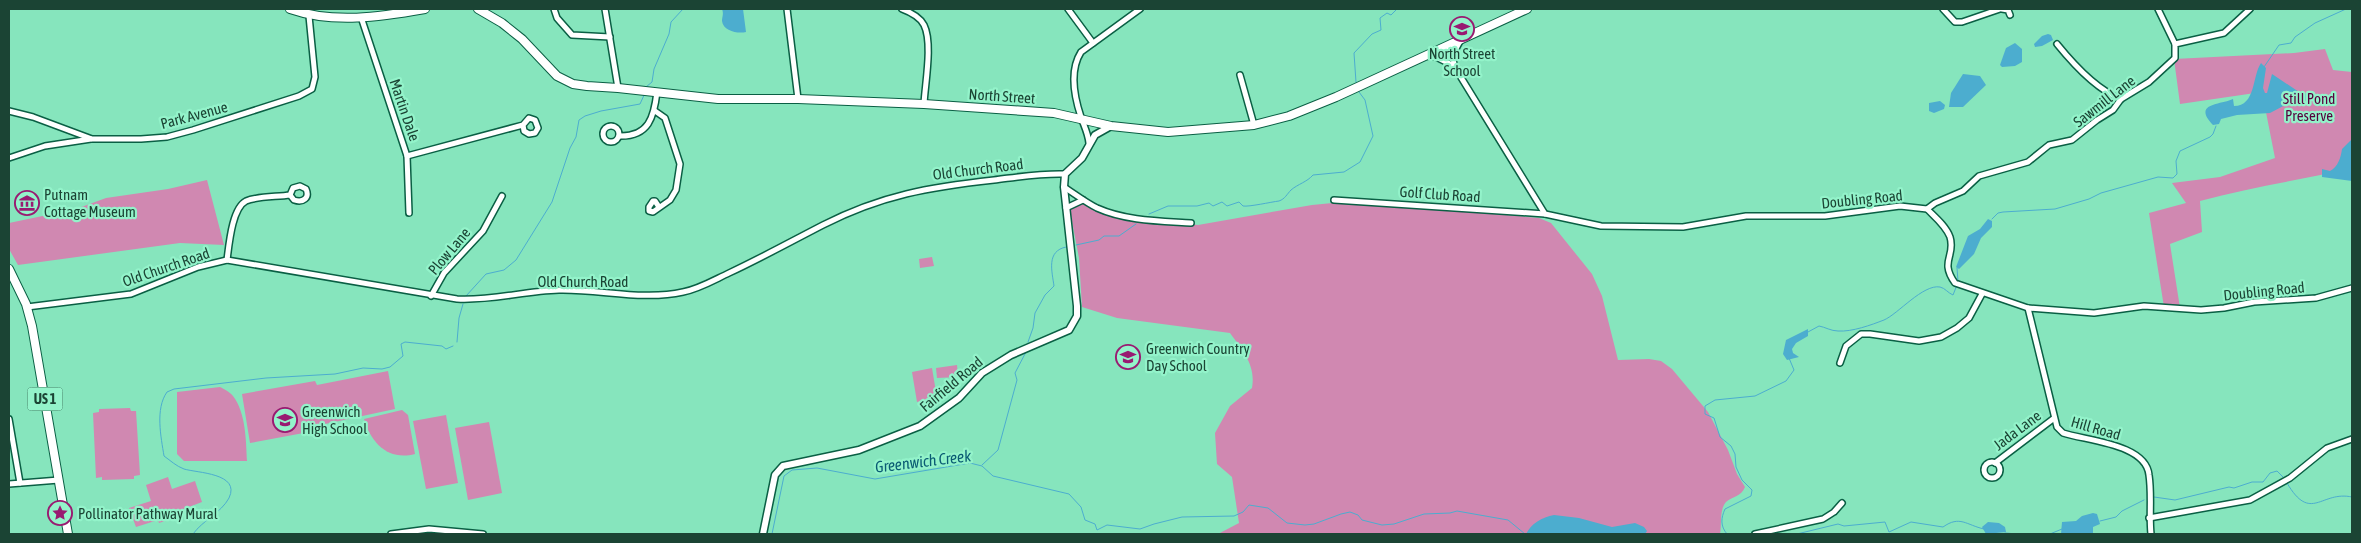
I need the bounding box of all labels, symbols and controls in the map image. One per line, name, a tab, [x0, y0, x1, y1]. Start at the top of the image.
school or university icon: North Street School	[1449, 16, 1475, 42]
place label: North Street School	[1429, 45, 1495, 79]
street label: Sawmill Lane	[2070, 72, 2138, 130]
street label: Martin Dale	[386, 77, 424, 143]
street label: North Street	[968, 85, 1036, 107]
park label: Still Pond Preserve	[2283, 90, 2335, 124]
street label: Park Avenue	[159, 98, 230, 132]
street label: Old Church Road	[932, 155, 1024, 183]
street label: Golf Club Road	[1399, 183, 1481, 205]
place label: Putnam Cottage Museum	[44, 186, 136, 220]
street label: Doubling Road	[1821, 186, 1903, 212]
museum icon: Putnam Cottage Museum	[14, 190, 40, 216]
street label: Plow Lane	[425, 224, 474, 278]
street label: Old Church Road	[120, 244, 212, 290]
street label: Old Church Road	[538, 273, 628, 290]
street label: Doubling Road	[2223, 278, 2305, 304]
place label: Greenwich Country Day School	[1146, 340, 1250, 374]
school or university icon: Greenwich Country Day School	[1115, 344, 1141, 370]
street label: Fairfield Road	[916, 353, 986, 415]
road number: US 1	[28, 388, 62, 410]
place label: Greenwich High School	[302, 403, 367, 437]
school or university icon: Greenwich High School	[272, 407, 298, 433]
street label: Jada Lane	[1990, 407, 2044, 453]
street label: Hill Road	[2069, 413, 2123, 443]
water label: Greenwich Creek	[874, 446, 973, 476]
place icon: Pollinator Pathway Mural	[47, 500, 73, 526]
place label: Pollinator Pathway Mural	[78, 505, 218, 522]

